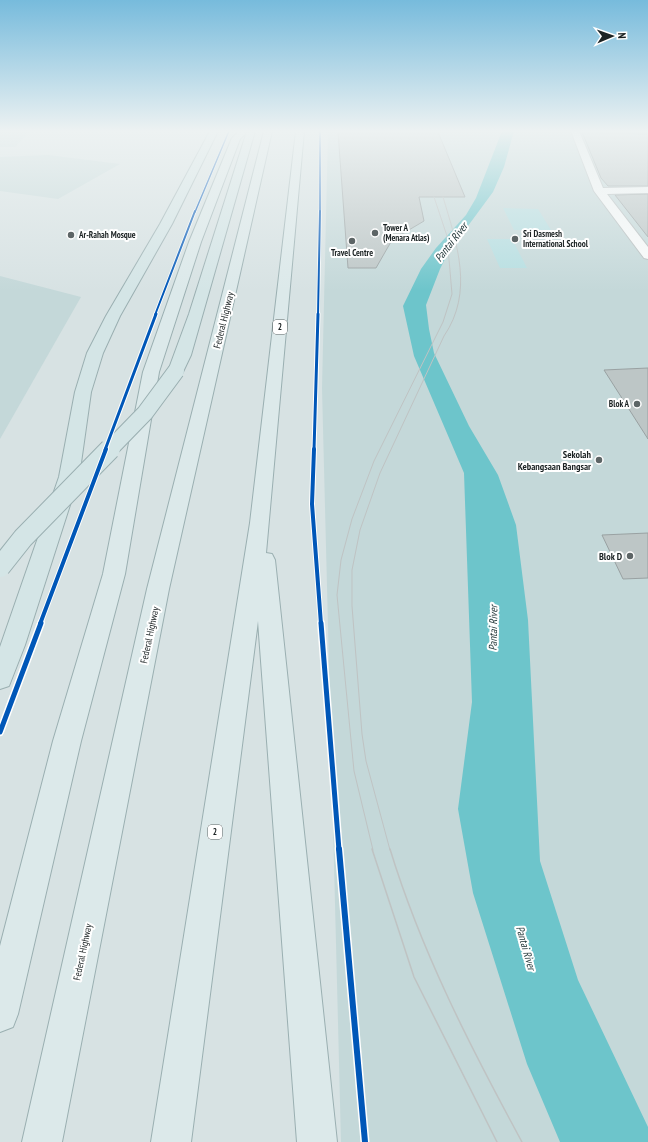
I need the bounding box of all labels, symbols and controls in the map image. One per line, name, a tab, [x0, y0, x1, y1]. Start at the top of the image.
north arrow	[592, 16, 632, 56]
text: N	[615, 32, 629, 39]
water label: Pantai River	[431, 218, 472, 264]
place label: Tower A (Menara Atlas)	[383, 222, 430, 244]
marker: Tower A (Menara Atlas)	[370, 228, 380, 238]
place label: Sri Dasmesh International School	[523, 228, 589, 249]
place label: Ar-Rahah Mosque	[78, 229, 136, 240]
marker: Ar-Rahah Mosque	[66, 230, 76, 240]
marker: Sri Dasmesh International School	[510, 234, 520, 244]
marker: Travel Centre	[347, 236, 357, 246]
place label: Travel Centre	[331, 247, 373, 258]
street label: Federal Highway	[210, 290, 237, 350]
road number: 2	[273, 320, 287, 334]
place label: Blok A	[609, 398, 629, 409]
marker: Blok A	[632, 399, 642, 409]
place label: Sekolah Kebangsaan Bangsar	[518, 448, 591, 473]
marker: Sekolah Kebangsaan Bangsar	[594, 455, 604, 465]
place label: Blok D	[599, 550, 623, 563]
marker: Blok D	[625, 551, 635, 561]
water label: Pantai River	[486, 603, 500, 651]
street label: Federal Highway	[137, 605, 162, 665]
road number: 2	[208, 825, 222, 839]
street label: Federal Highway	[70, 922, 95, 982]
water label: Pantai River	[513, 924, 540, 974]

